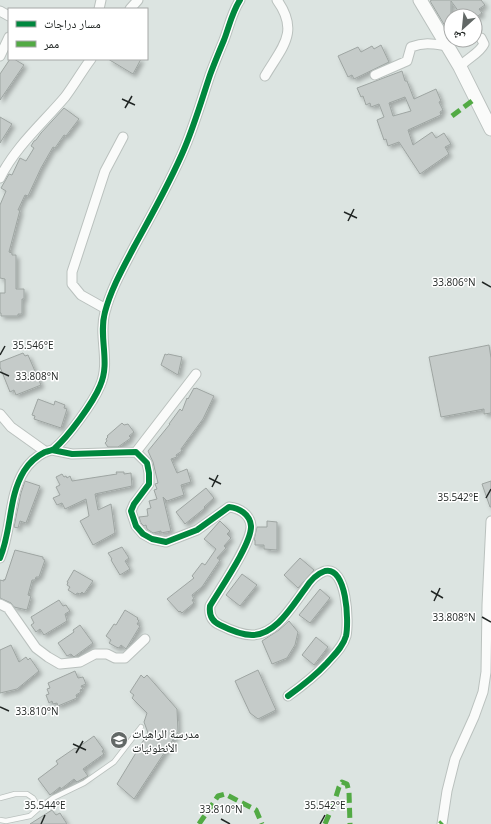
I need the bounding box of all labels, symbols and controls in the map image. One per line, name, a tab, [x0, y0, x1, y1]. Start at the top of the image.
legend	[8, 8, 148, 60]
north arrow	[443, 8, 483, 48]
text: مسار دراجات	[44, 15, 101, 32]
text: ش	[449, 27, 467, 47]
text: ممر	[43, 35, 59, 52]
text: 33.806°N	[432, 275, 476, 289]
text: 35.546°E	[12, 338, 54, 352]
text: 33.808°N	[15, 369, 59, 383]
text: 35.542°E	[437, 490, 479, 504]
text: 33.808°N	[432, 610, 476, 624]
text: 33.810°N	[15, 704, 59, 718]
place label: مدرسة الراهبات الأنطونيات	[132, 725, 199, 756]
school or university icon: مدرسة الراهبات الأنطونيات	[109, 730, 129, 750]
text: 35.544°E	[24, 798, 66, 812]
text: 35.542°E	[304, 798, 346, 812]
text: 33.810°N	[199, 802, 243, 816]

